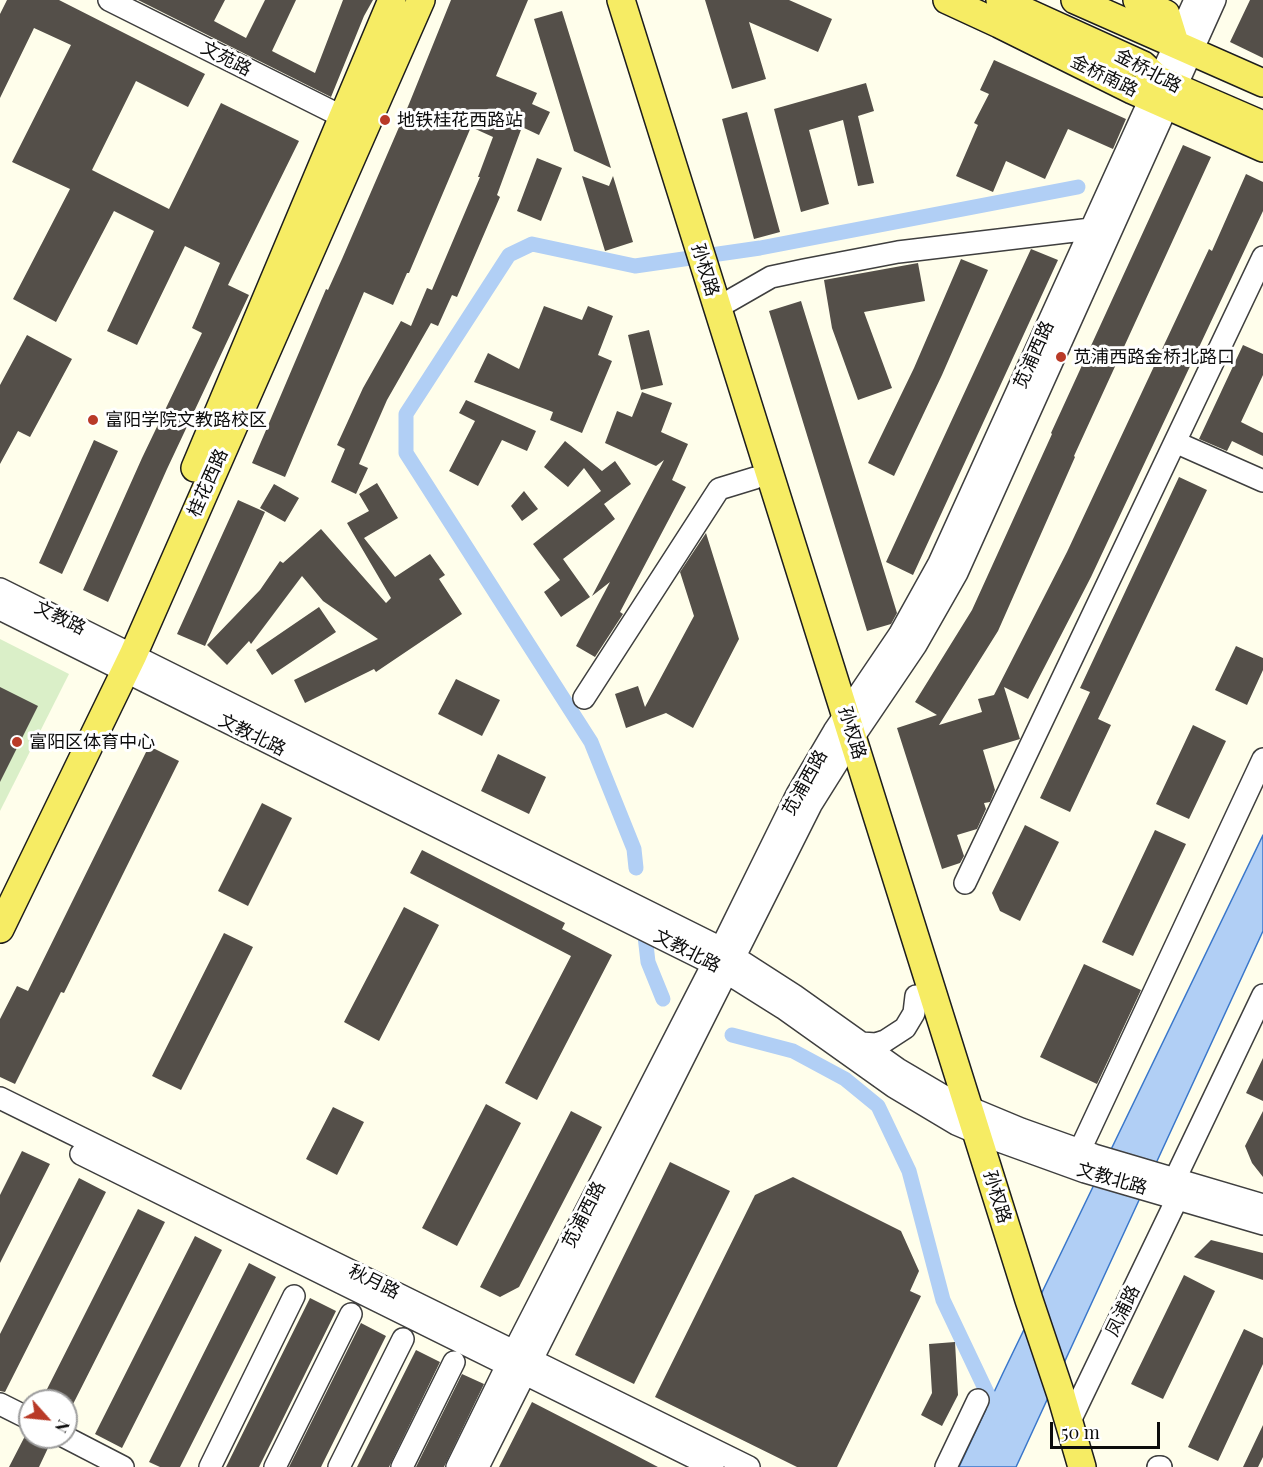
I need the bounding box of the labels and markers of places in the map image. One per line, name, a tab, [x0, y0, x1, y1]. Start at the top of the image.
place label: 地铁桂花西路站	[397, 109, 523, 131]
marker: 地铁桂花西路站	[378, 113, 392, 127]
place label: 苋浦西路金桥北路口	[1073, 346, 1235, 368]
marker: 苋浦西路金桥北路口	[1054, 350, 1068, 364]
place label: 富阳学院文教路校区	[105, 409, 267, 431]
marker: 富阳学院文教路校区	[86, 413, 100, 427]
place label: 富阳区体育中心	[29, 731, 155, 753]
marker: 富阳区体育中心	[10, 735, 24, 749]

